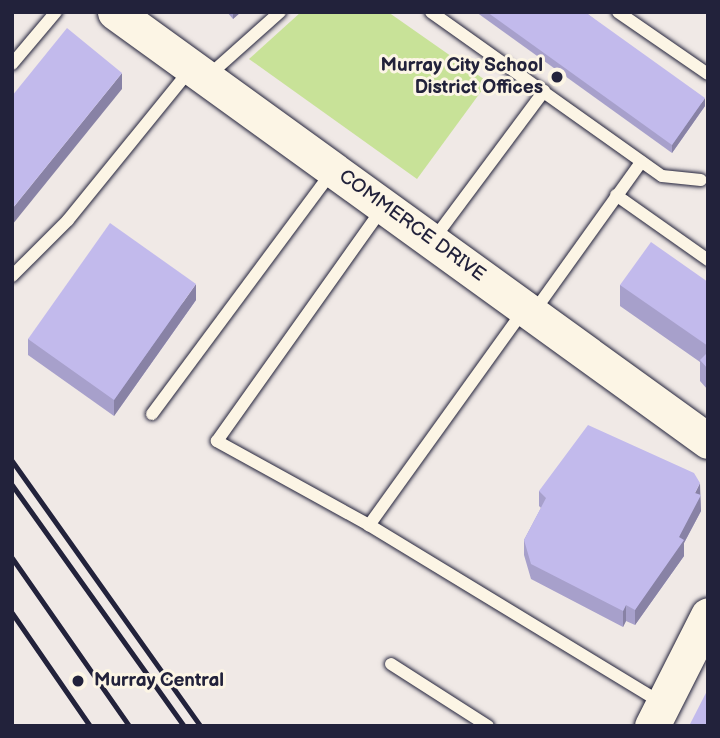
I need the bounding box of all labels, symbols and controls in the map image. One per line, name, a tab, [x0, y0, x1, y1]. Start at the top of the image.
place label: Murray City School District Offices	[379, 55, 543, 99]
marker: Murray City School District Offices	[549, 69, 565, 85]
street label: COMMERCE DRIVE	[334, 165, 490, 287]
place label: Murray Central	[94, 670, 225, 692]
marker: Murray Central	[68, 671, 88, 691]

